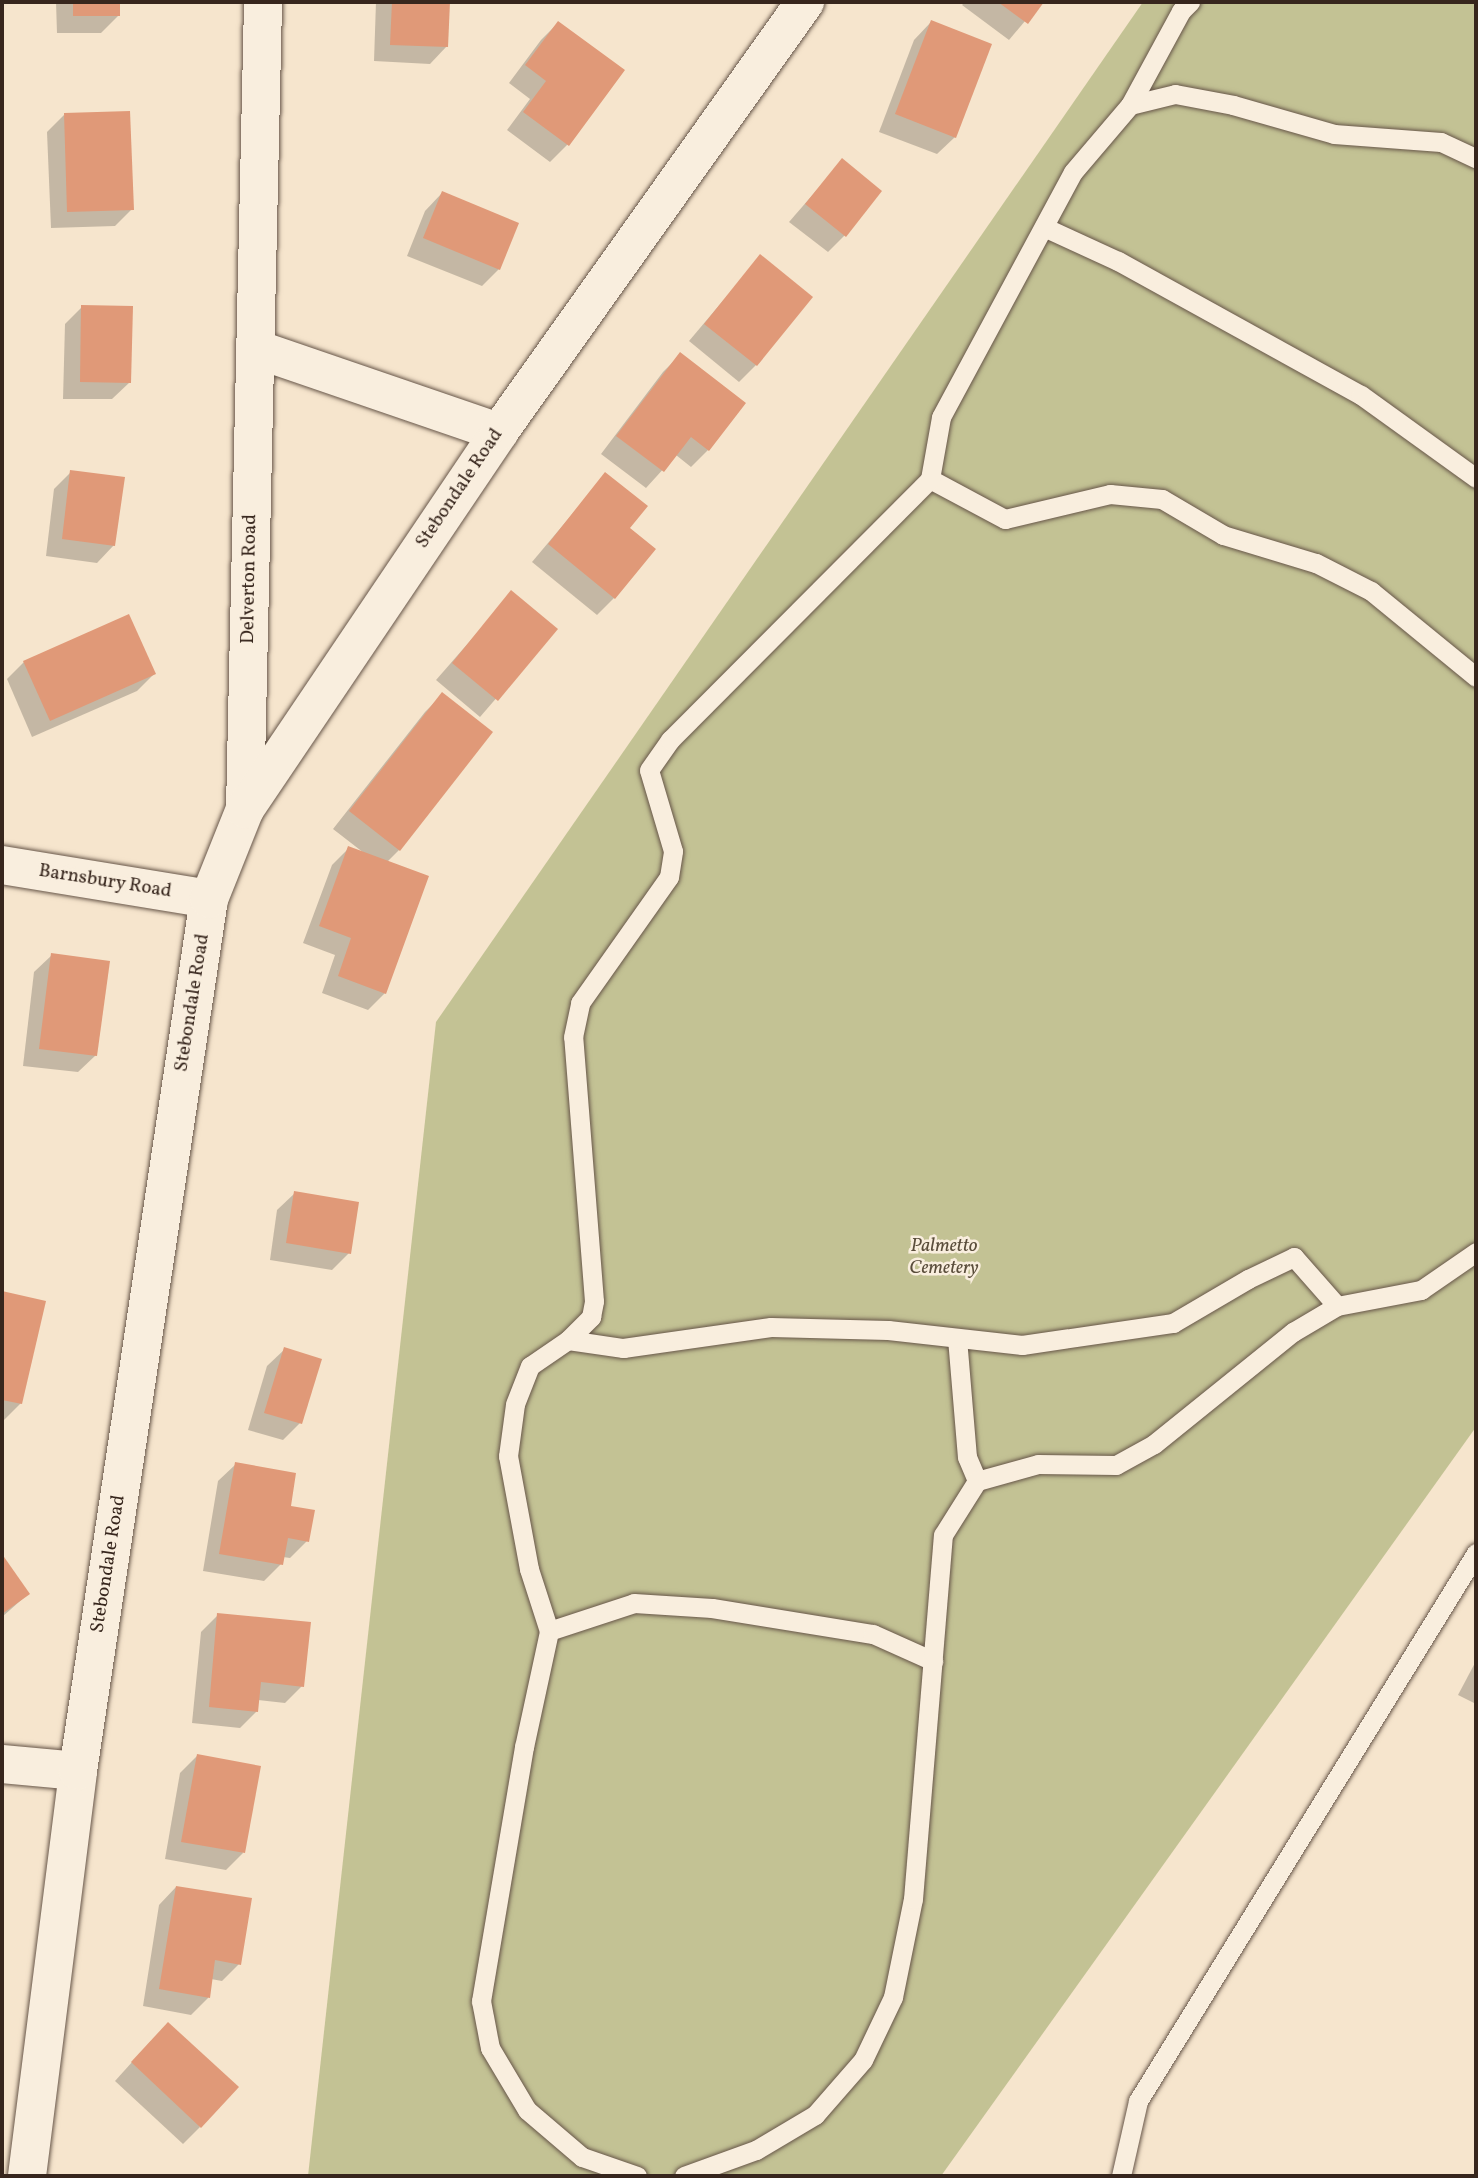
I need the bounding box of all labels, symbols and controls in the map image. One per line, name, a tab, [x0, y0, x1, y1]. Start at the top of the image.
street label: Stebondale Road	[412, 425, 508, 553]
street label: Delverton Road	[237, 514, 263, 644]
street label: Barnsbury Road	[37, 860, 173, 904]
street label: Stebondale Road	[171, 932, 215, 1074]
park label: Palmetto Cemetery	[909, 1236, 979, 1280]
street label: Stebondale Road	[87, 1493, 131, 1635]

